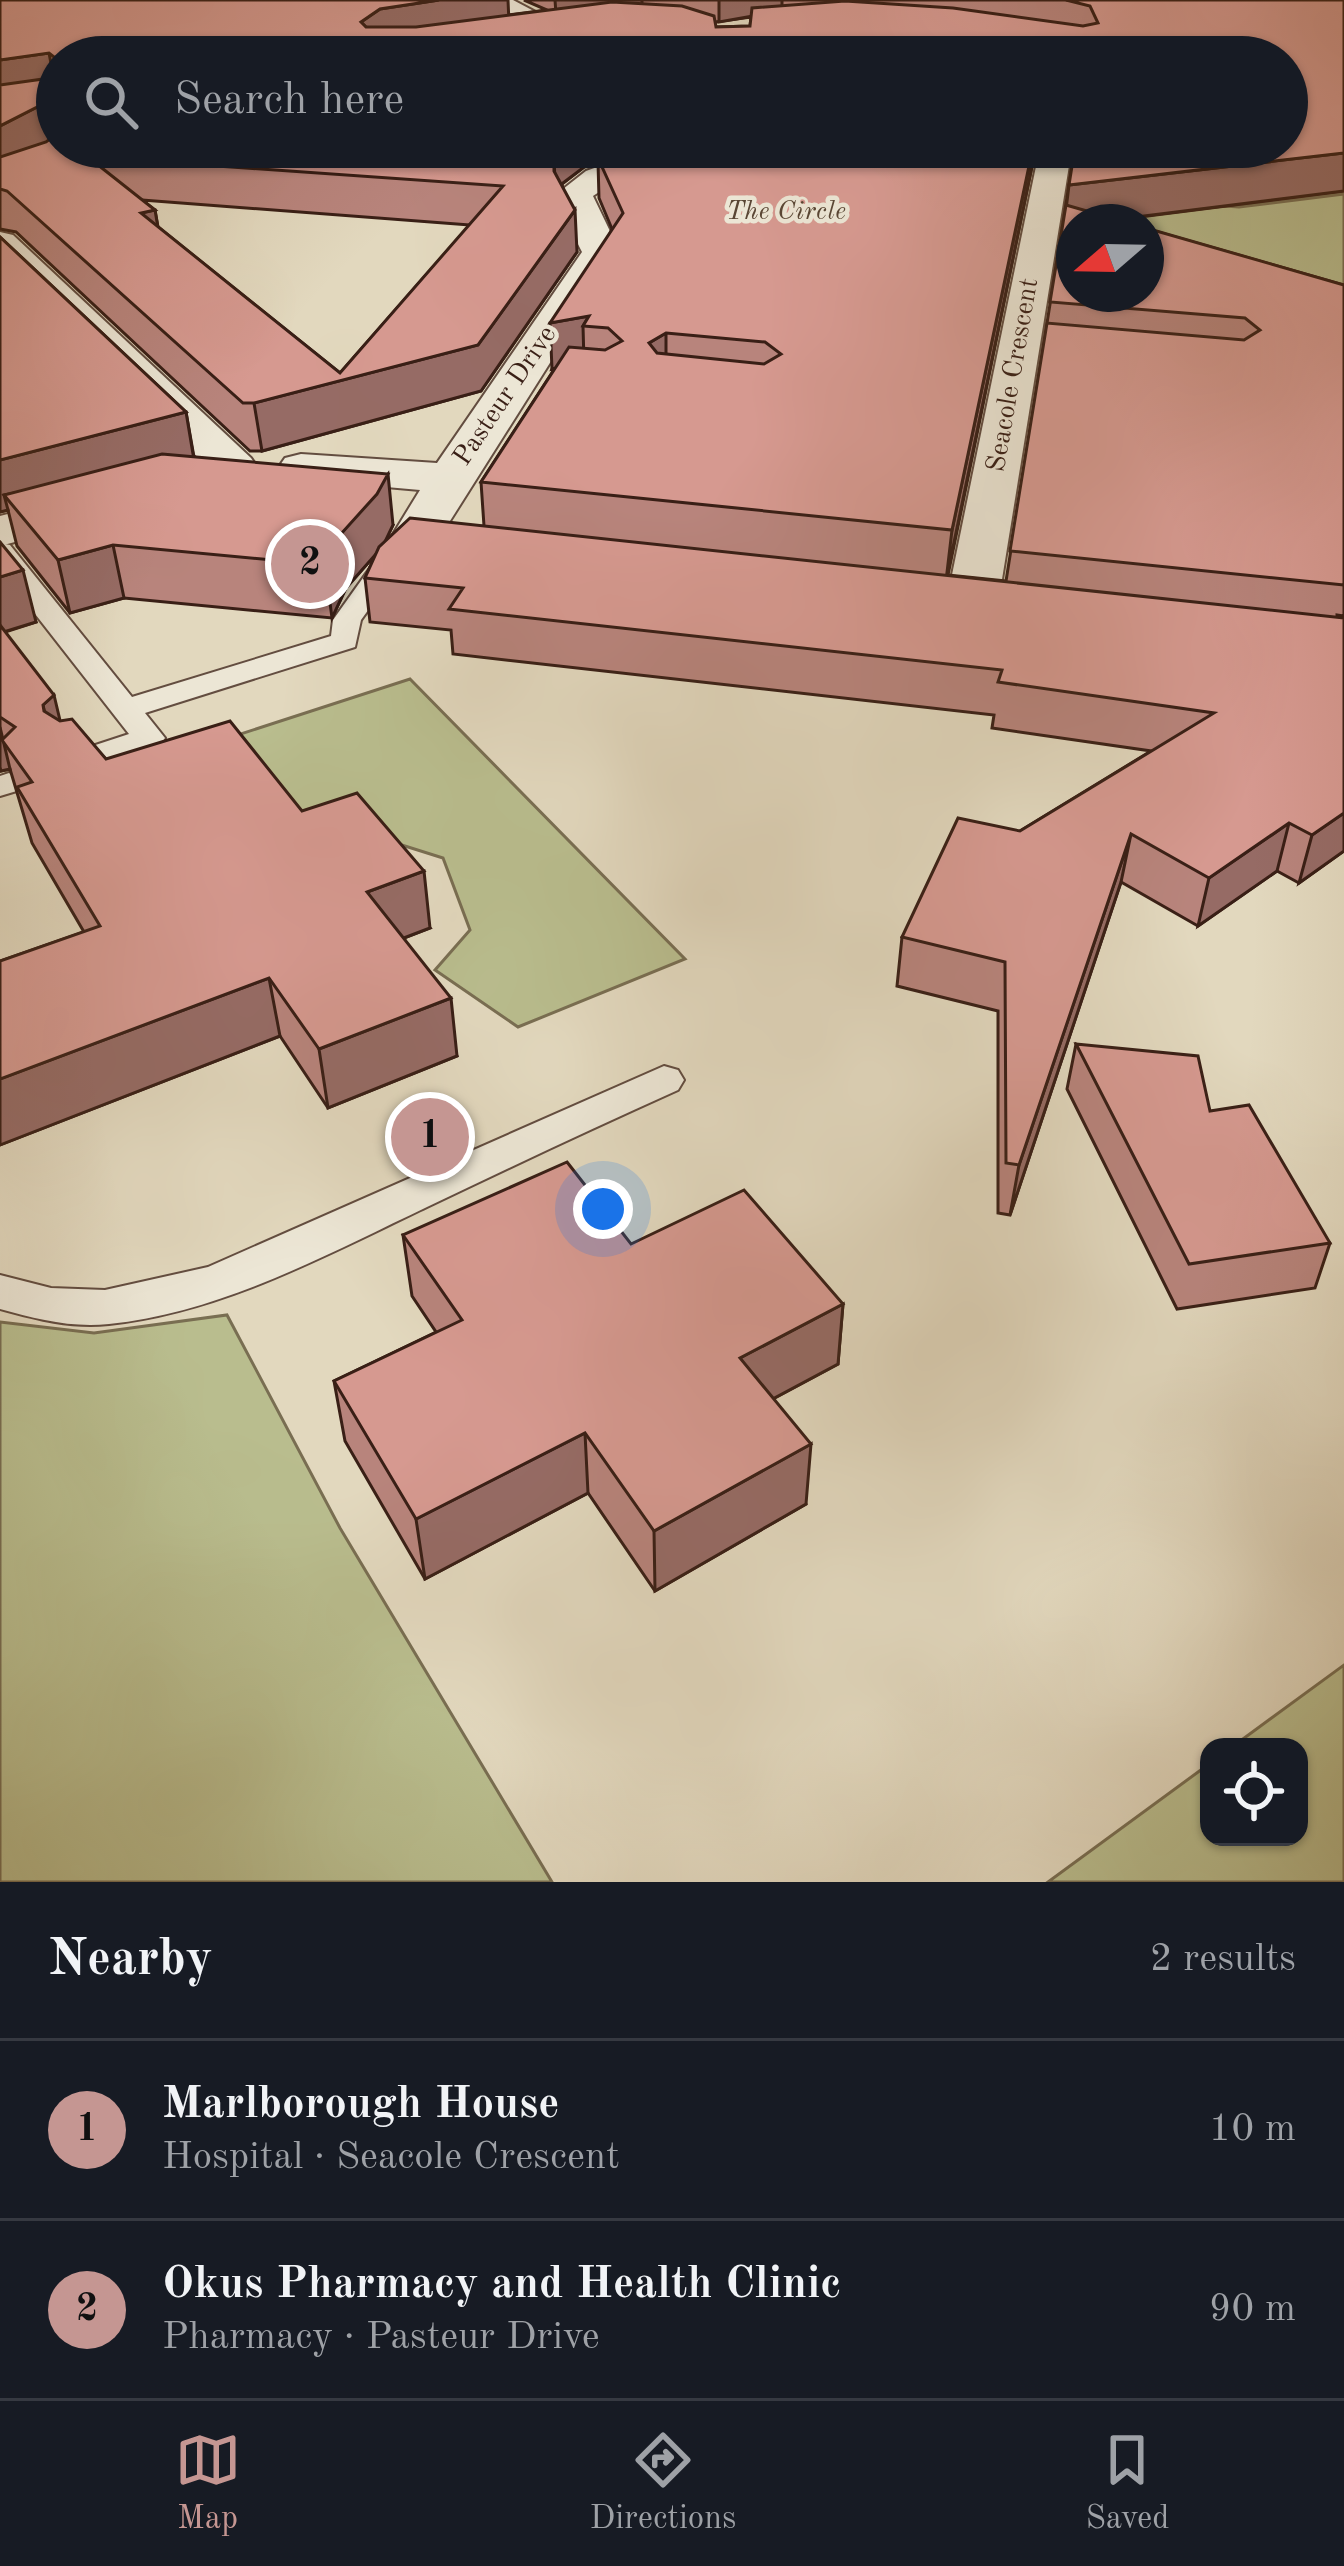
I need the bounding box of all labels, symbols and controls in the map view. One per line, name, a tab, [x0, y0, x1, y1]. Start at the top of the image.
search box	[36, 36, 1308, 168]
icon: search	[78, 69, 144, 135]
text: Search here	[174, 79, 404, 124]
park label: The Circle	[726, 198, 846, 225]
north arrow	[1056, 204, 1164, 312]
street label: Seacole Crescent	[983, 276, 1043, 474]
street label: Pasteur Drive	[449, 321, 561, 471]
pin: 2	[271, 519, 349, 609]
pin: 1	[391, 1092, 469, 1182]
your location	[573, 1179, 633, 1239]
map controls	[1200, 1738, 1308, 1846]
button: locate	[1200, 1738, 1308, 1846]
text: Nearby	[48, 1935, 213, 1986]
text: 2 results	[1150, 1940, 1296, 1979]
text: Marlborough House	[162, 2083, 560, 2128]
text: 1	[76, 2110, 98, 2149]
text: 10 m	[1209, 2110, 1296, 2149]
text: Hospital · Seacole Crescent	[162, 2138, 620, 2177]
text: Okus Pharmacy and Health Clinic	[162, 2263, 841, 2308]
text: 2	[76, 2290, 98, 2329]
text: 90 m	[1209, 2290, 1296, 2329]
text: Pharmacy · Pasteur Drive	[162, 2318, 600, 2357]
tab: Map	[175, 2427, 241, 2540]
tab: Directions	[590, 2427, 736, 2540]
tab: Saved	[1085, 2427, 1169, 2540]

